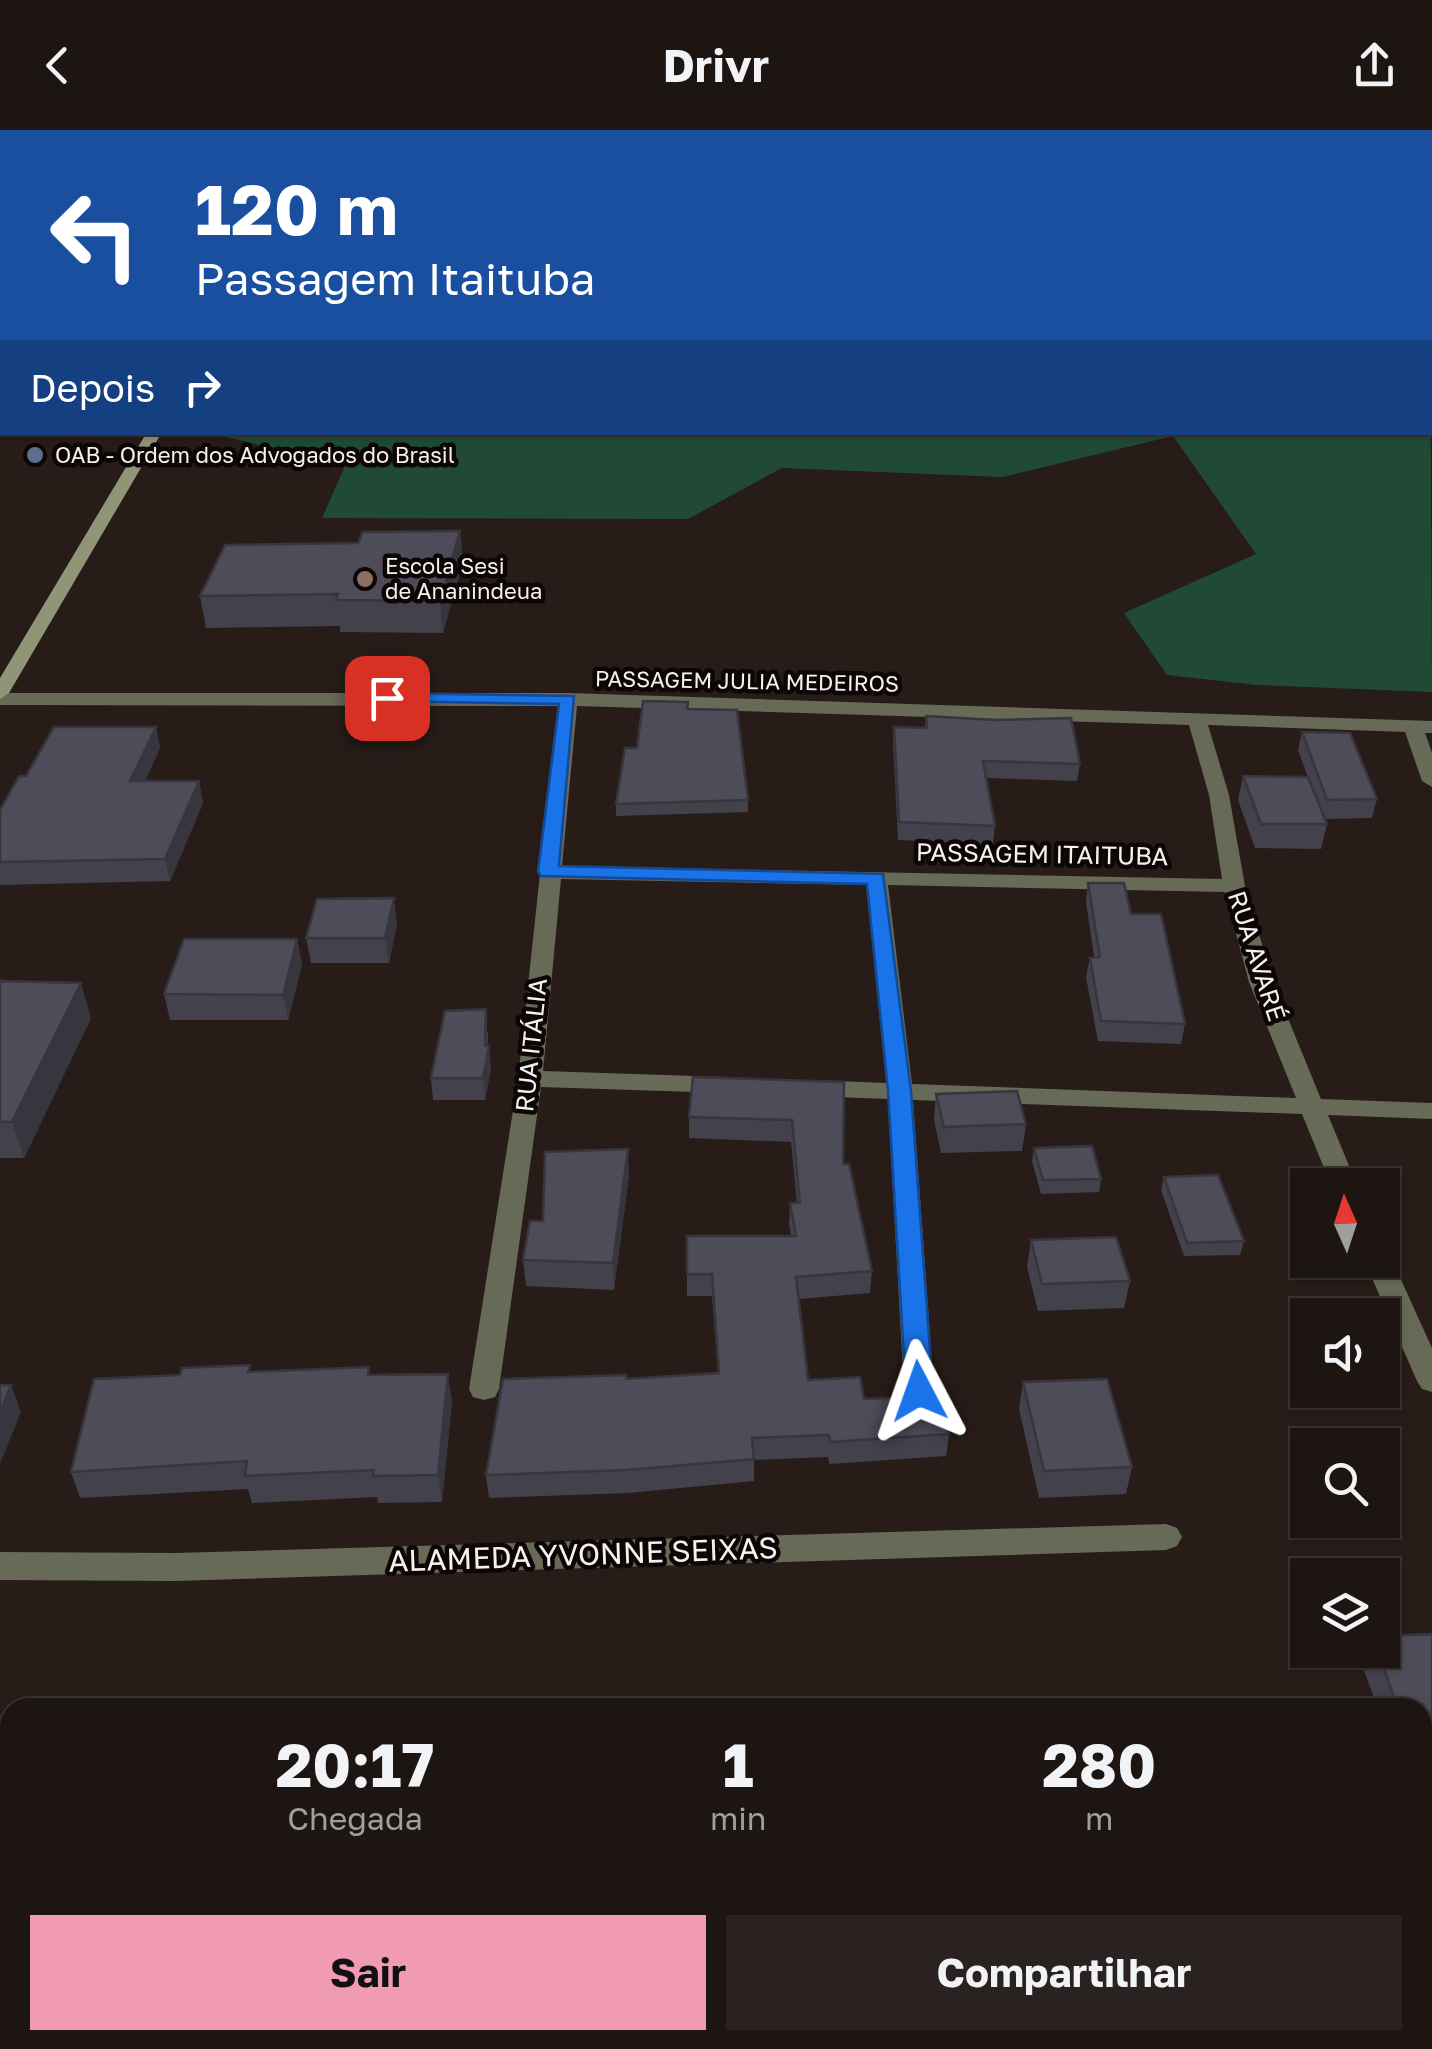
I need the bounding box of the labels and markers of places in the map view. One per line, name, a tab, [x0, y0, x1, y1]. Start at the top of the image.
place label: OAB - Ordem dos Advogados do Brasil	[55, 441, 455, 468]
marker: OAB - Ordem dos Advogados do Brasil	[24, 444, 46, 466]
place label: Escola Sesi de Ananindeua	[385, 552, 542, 604]
marker: Escola Sesi de Ananindeua	[354, 568, 376, 590]
pin	[345, 656, 430, 741]

